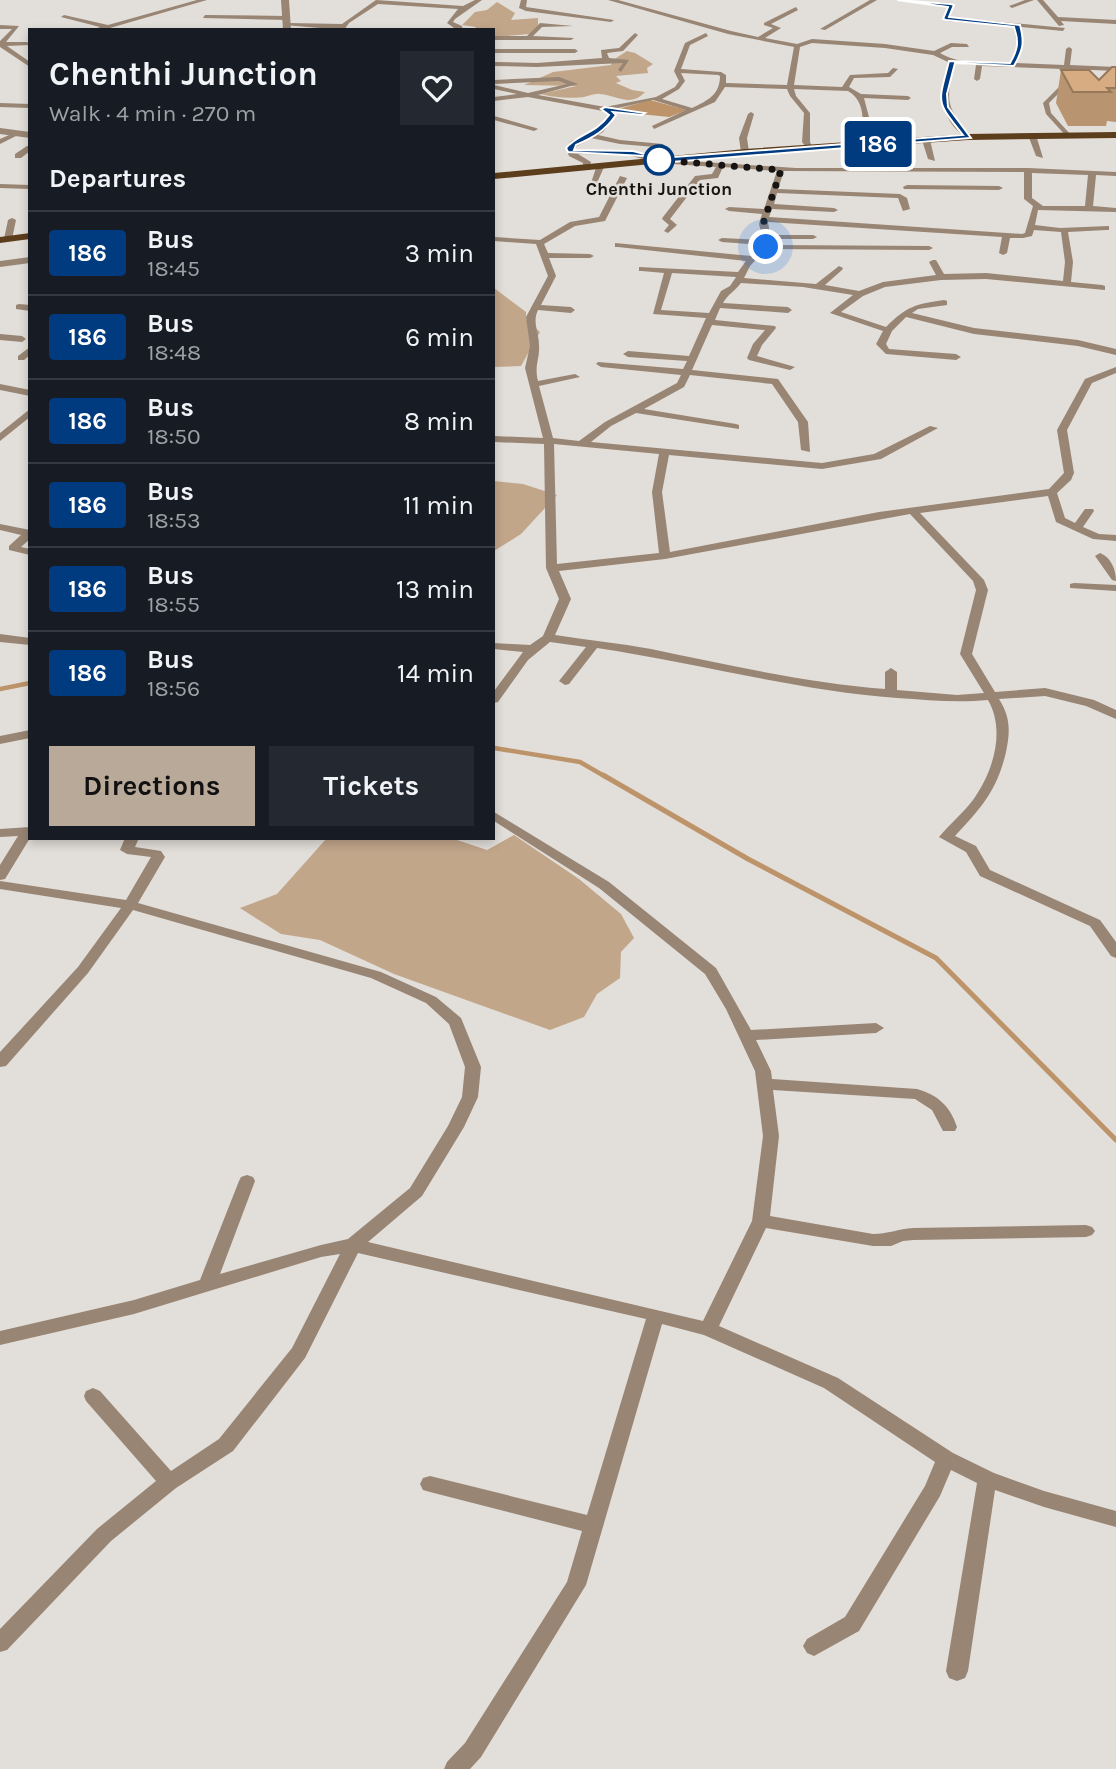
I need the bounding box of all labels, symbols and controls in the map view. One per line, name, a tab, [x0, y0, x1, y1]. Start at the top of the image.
button: heart	[400, 51, 474, 125]
text: Chenthi Junction	[49, 55, 318, 93]
text: Walk · 4 min · 270 m	[49, 100, 256, 127]
line badge: 186	[838, 121, 918, 167]
text: 186	[859, 130, 897, 158]
marker: Chenthi Junction	[644, 145, 674, 175]
text: Departures	[49, 163, 186, 194]
place label: Chenthi Junction	[586, 178, 732, 200]
text: Bus	[147, 224, 194, 255]
your location	[748, 229, 783, 264]
text: 3 min	[405, 238, 474, 269]
text: 186	[68, 239, 107, 267]
text: 18:45	[147, 255, 200, 282]
text: Bus	[147, 308, 194, 339]
text: 6 min	[405, 322, 474, 353]
text: 186	[68, 323, 107, 351]
text: 18:48	[147, 339, 201, 366]
text: Bus	[147, 392, 194, 423]
text: 8 min	[404, 406, 474, 437]
text: 186	[68, 407, 107, 435]
text: 18:50	[147, 423, 201, 450]
text: Bus	[147, 476, 194, 507]
text: 11 min	[403, 490, 474, 521]
text: 186	[68, 491, 107, 519]
text: 18:53	[147, 507, 201, 534]
text: Bus	[147, 560, 194, 591]
text: 13 min	[396, 574, 474, 605]
text: 186	[68, 575, 107, 603]
text: 18:55	[147, 591, 200, 618]
text: Bus	[147, 644, 194, 675]
text: 14 min	[397, 658, 474, 689]
text: 186	[68, 659, 107, 687]
text: 18:56	[147, 675, 200, 702]
button: Directions	[49, 746, 255, 826]
button: Tickets	[269, 746, 474, 826]

